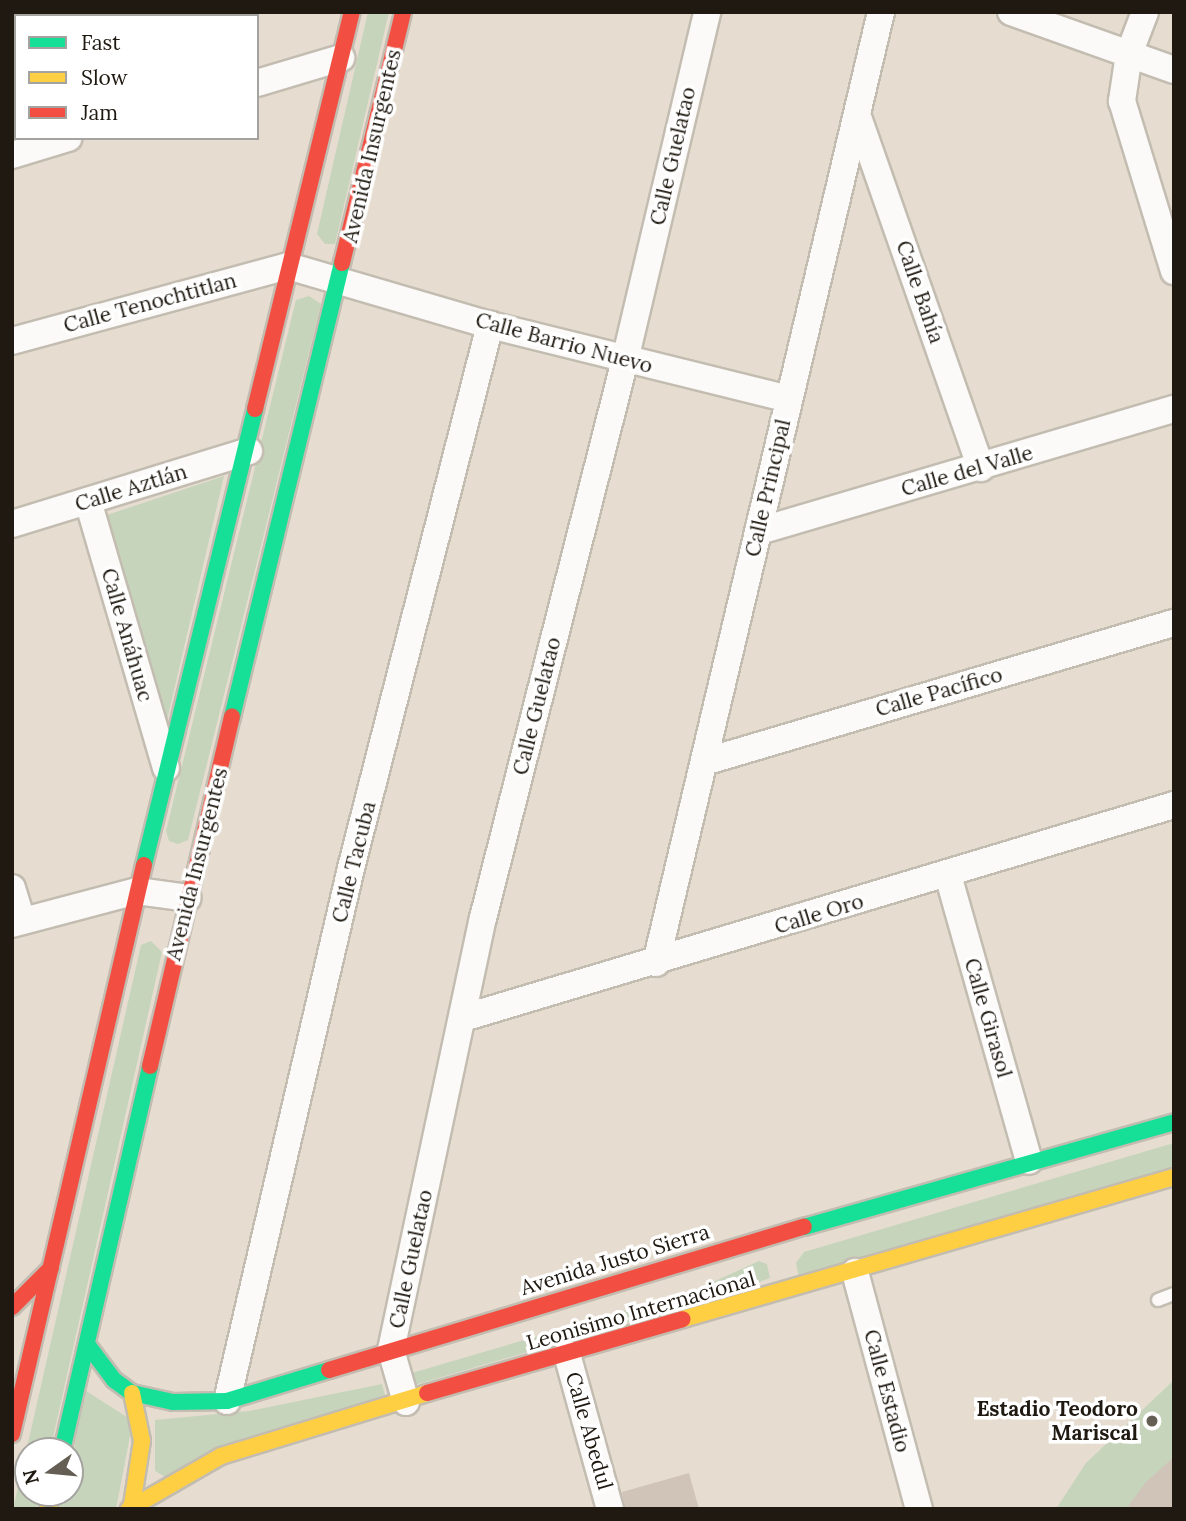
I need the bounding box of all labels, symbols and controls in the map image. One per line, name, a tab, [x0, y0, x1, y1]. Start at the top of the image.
legend	[14, 14, 259, 140]
text: Fast	[81, 29, 120, 56]
street label: Avenida Insurgentes	[337, 47, 407, 245]
text: Slow	[81, 64, 128, 91]
street label: Calle Guelatao	[645, 84, 701, 228]
text: Jam	[81, 99, 118, 126]
street label: Calle Bahía	[891, 237, 949, 347]
street label: Calle Tenochtitlan	[61, 268, 239, 338]
street label: Calle Barrio Nuevo	[473, 307, 655, 379]
street label: Calle Principal	[740, 417, 796, 559]
street label: Calle del Valle	[898, 440, 1036, 502]
street label: Calle Aztlán	[72, 459, 190, 517]
street label: Calle Anáhuac	[96, 565, 158, 705]
street label: Calle Guelatao	[508, 634, 566, 778]
street label: Calle Pacífico	[873, 662, 1005, 722]
street label: Avenida Insurgentes	[161, 765, 233, 963]
street label: Calle Tacuba	[327, 799, 381, 925]
street label: Calle Oro	[771, 889, 867, 939]
street label: Calle Girasol	[959, 955, 1017, 1081]
street label: Calle Guelatao	[384, 1187, 438, 1331]
street label: Avenida Justo Sierra	[518, 1219, 712, 1301]
street label: Leonisimo Internacional	[524, 1266, 758, 1356]
street label: Calle Estadio	[858, 1327, 916, 1455]
street label: Calle Abedul	[560, 1369, 618, 1493]
place label: Estadio Teodoro Mariscal	[976, 1396, 1138, 1446]
marker: Estadio Teodoro Mariscal	[1144, 1413, 1160, 1429]
north arrow	[14, 1437, 84, 1507]
text: N	[17, 1467, 44, 1487]

